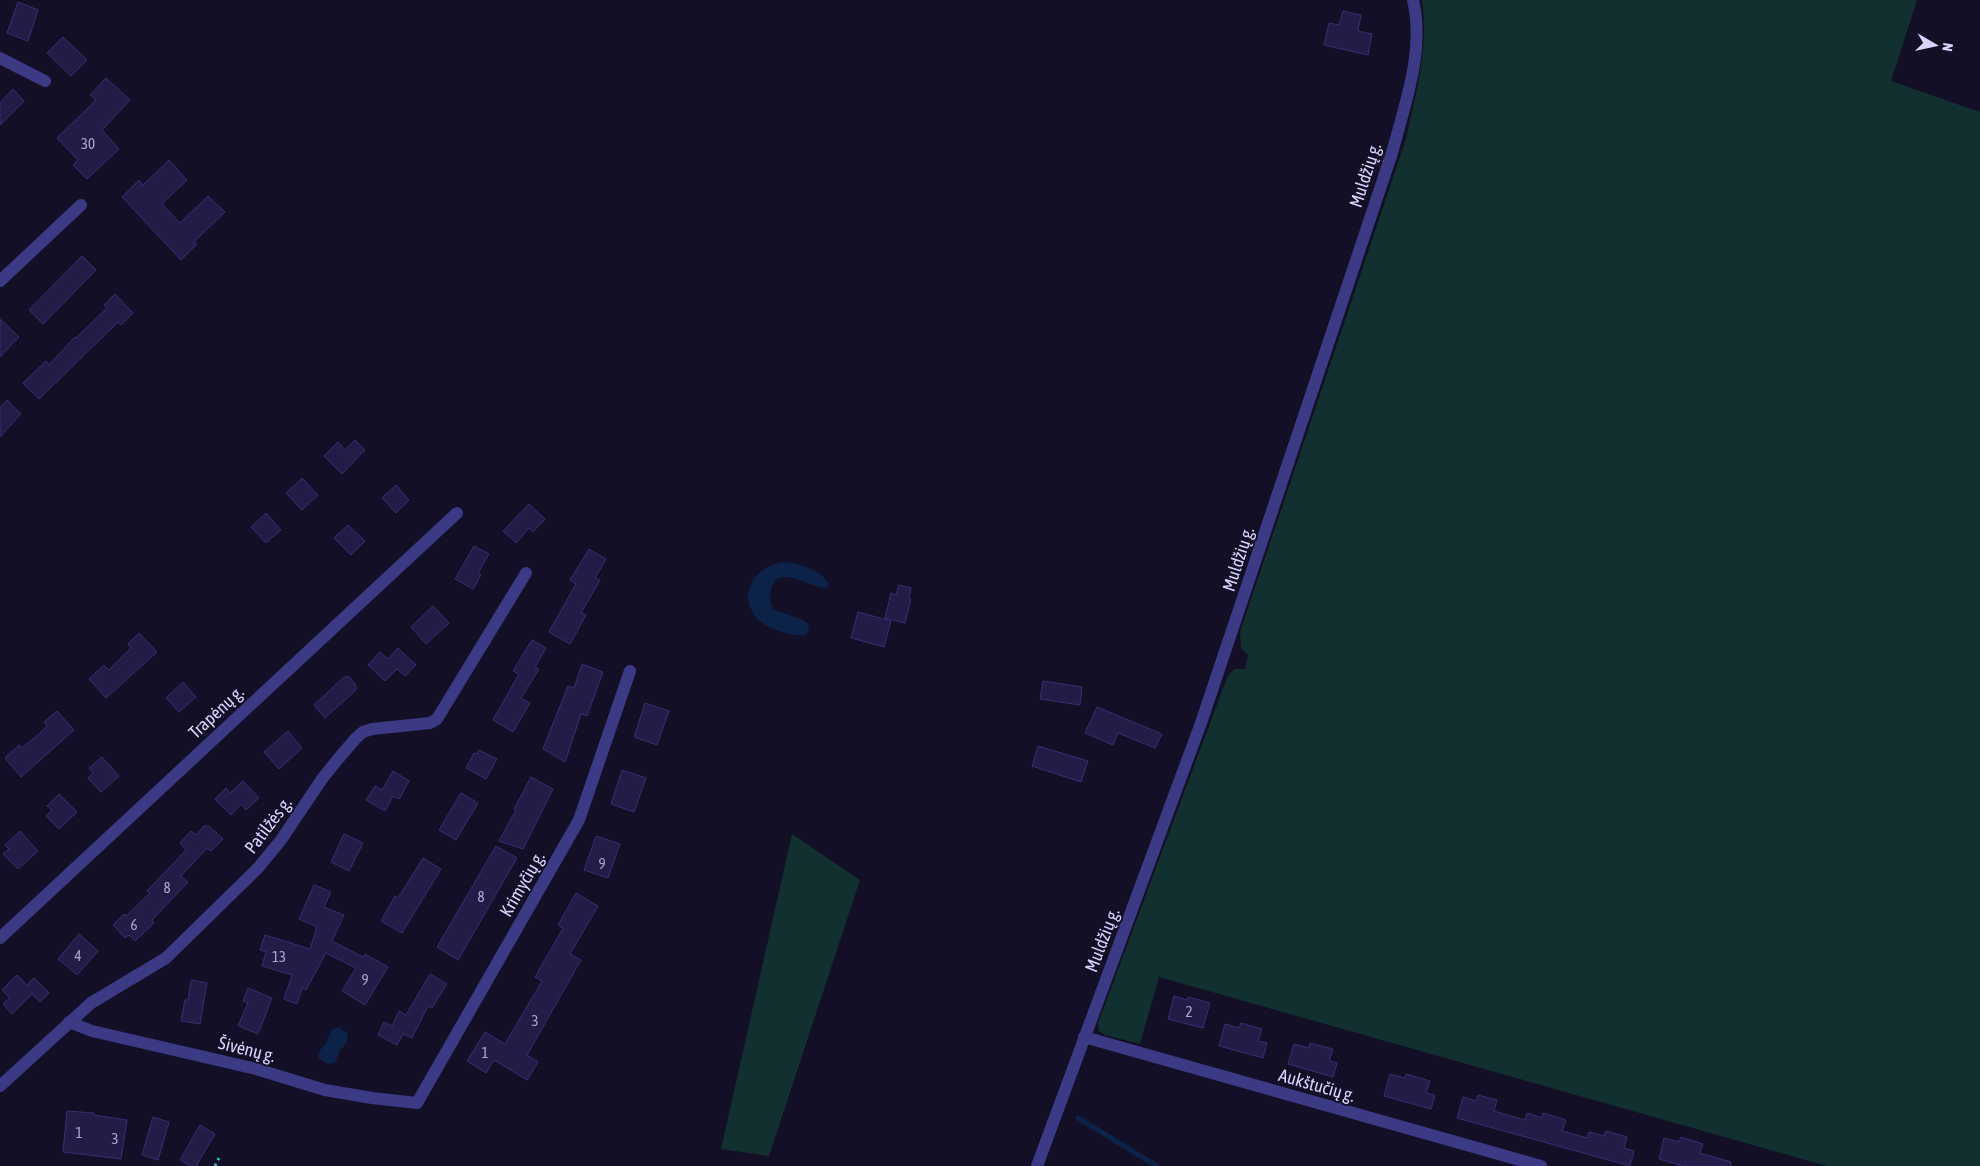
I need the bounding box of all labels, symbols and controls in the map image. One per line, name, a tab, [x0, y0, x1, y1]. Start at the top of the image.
north arrow	[1910, 20, 1960, 70]
text: N	[1939, 42, 1956, 52]
house number: 30	[81, 135, 95, 152]
street label: Muldžių g.	[1345, 140, 1385, 210]
street label: Muldžių g.	[1218, 524, 1258, 594]
street label: Trapėnų g.	[184, 681, 248, 743]
street label: Patilžės g.	[240, 793, 296, 857]
street label: Krimyčių g.	[495, 848, 549, 920]
house number: 9	[598, 855, 606, 872]
house number: 8	[163, 879, 171, 896]
house number: 8	[477, 888, 485, 905]
street label: Muldžių g.	[1080, 905, 1124, 975]
house number: 6	[130, 916, 138, 933]
house number: 4	[74, 947, 82, 964]
house number: 13	[272, 948, 286, 965]
house number: 9	[361, 971, 369, 988]
house number: 2	[1185, 1003, 1193, 1020]
house number: 3	[531, 1012, 539, 1029]
street label: Šivėnų g.	[216, 1032, 278, 1066]
house number: 1	[481, 1044, 489, 1061]
street label: Aukštučių g.	[1276, 1064, 1358, 1106]
house number: 1	[75, 1124, 83, 1141]
house number: 3	[111, 1130, 119, 1147]

